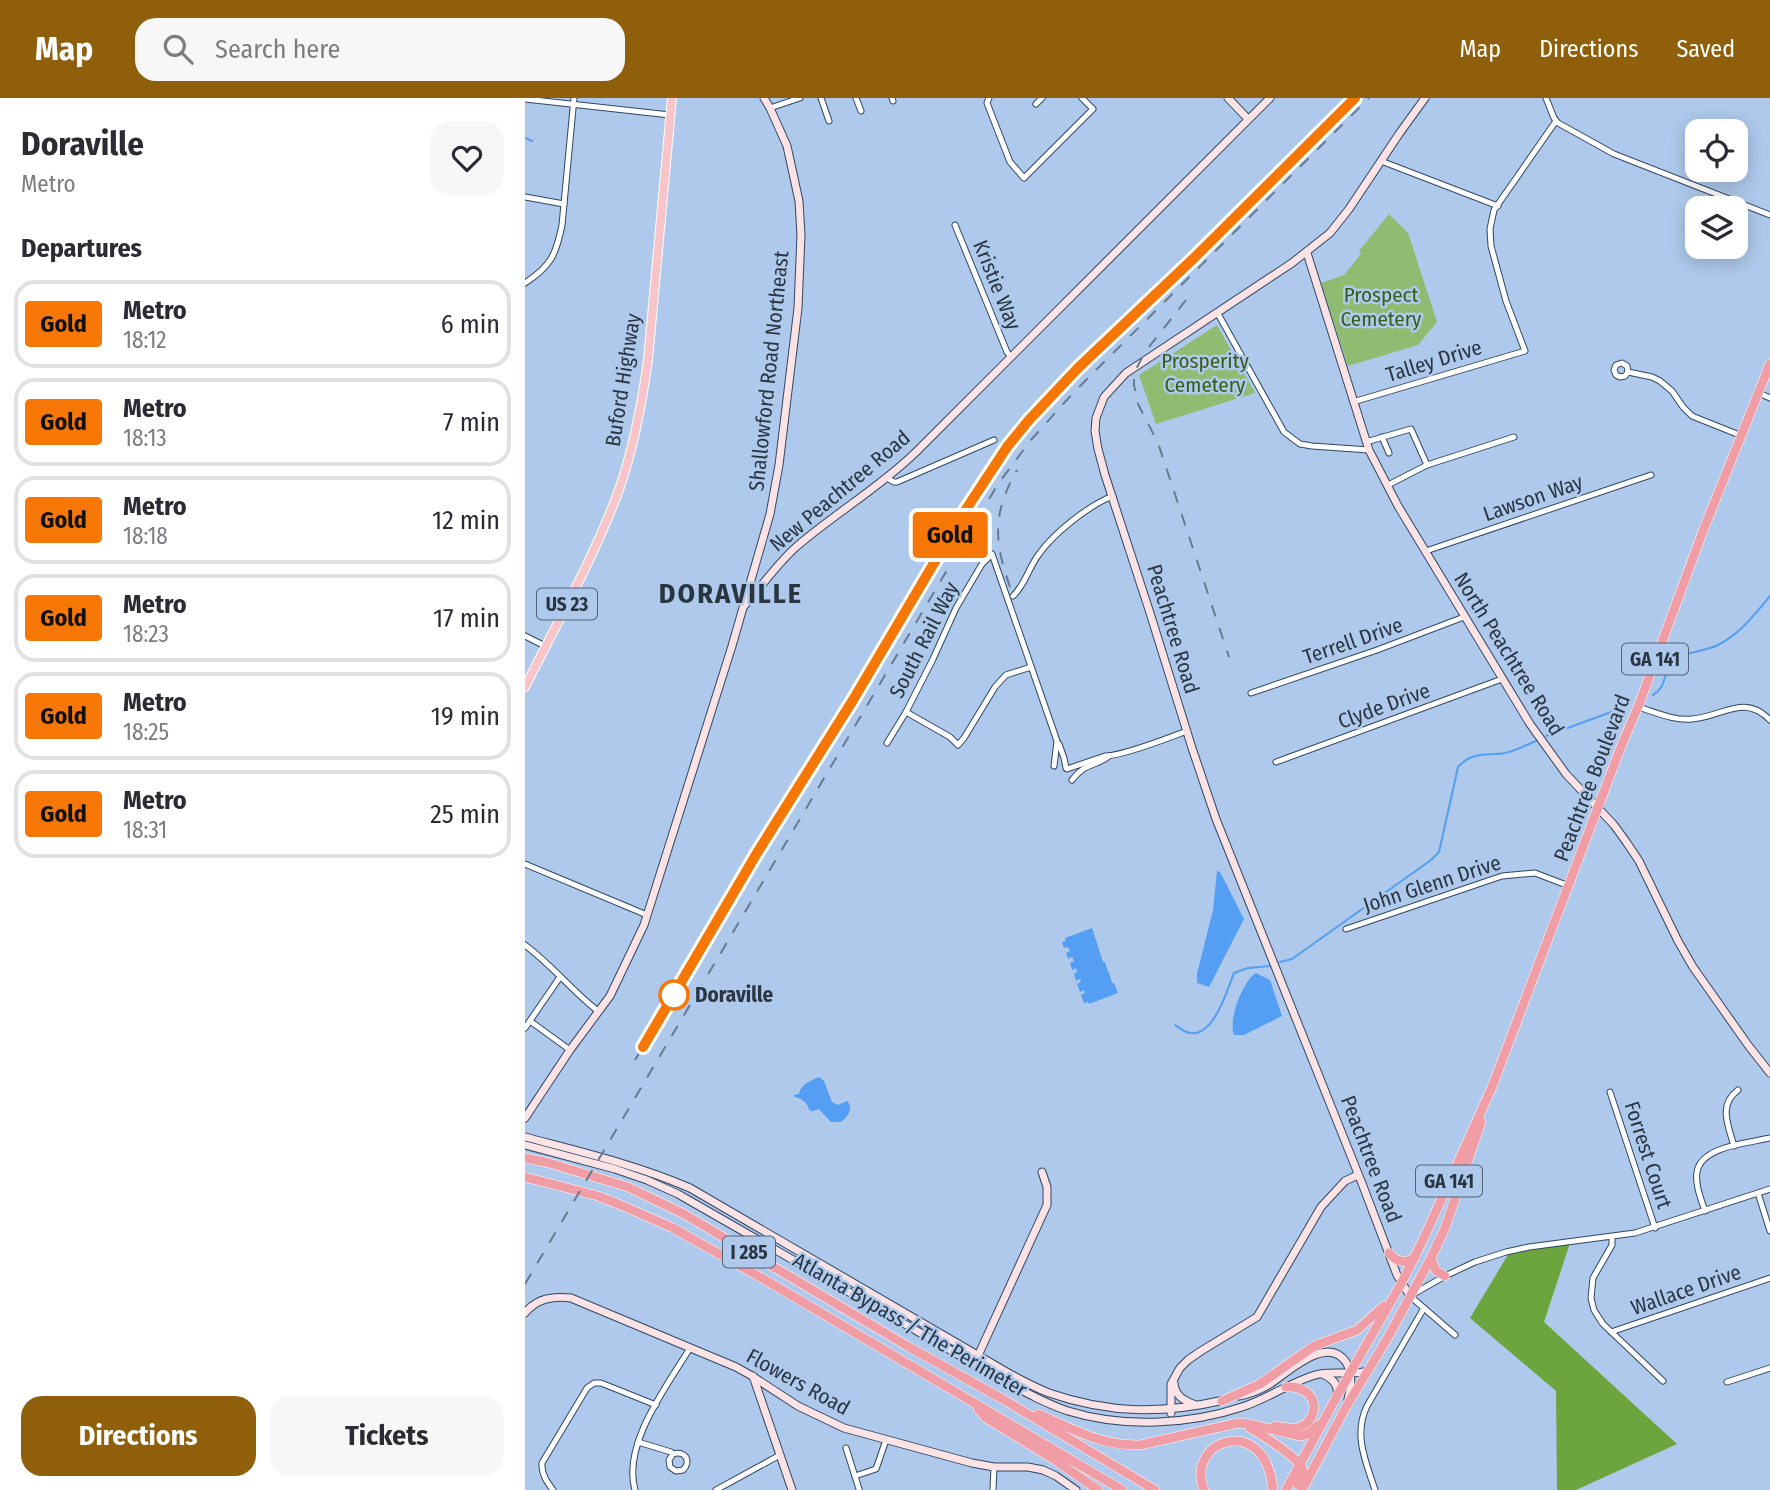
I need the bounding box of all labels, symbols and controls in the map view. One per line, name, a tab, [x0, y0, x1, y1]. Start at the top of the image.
search box	[135, 18, 625, 81]
text: Map	[35, 29, 93, 69]
icon: search	[159, 30, 197, 68]
text: Search here	[215, 34, 340, 65]
text: Map	[1460, 35, 1501, 63]
text: Directions	[1539, 35, 1638, 63]
text: Saved	[1676, 35, 1735, 63]
map controls	[1685, 119, 1748, 259]
button: locate	[1685, 119, 1748, 182]
button: heart	[430, 121, 504, 195]
text: Doraville	[21, 124, 144, 164]
text: Metro	[21, 170, 76, 198]
button: layers	[1685, 196, 1748, 259]
text: Departures	[21, 233, 142, 264]
street label: Kristie Way	[967, 236, 1027, 334]
street label: Shallowford Road Northeast	[743, 250, 795, 492]
park label: Prospect Cemetery	[1341, 282, 1422, 332]
text: Metro	[123, 295, 187, 326]
text: 6 min	[441, 309, 500, 340]
text: Gold	[40, 310, 87, 338]
street label: Buford Highway	[600, 311, 646, 448]
text: 18:12	[123, 326, 167, 354]
street label: Talley Drive	[1383, 334, 1485, 388]
park label: Prosperity Cemetery	[1161, 348, 1249, 398]
text: Metro	[123, 393, 187, 424]
text: 7 min	[443, 407, 500, 438]
text: Gold	[40, 408, 87, 436]
text: 18:13	[123, 424, 167, 452]
street label: New Peachtree Road	[764, 425, 916, 557]
street label: Lawson Way	[1480, 469, 1587, 527]
text: Metro	[123, 491, 187, 522]
text: 12 min	[432, 505, 500, 536]
text: Gold	[40, 506, 87, 534]
line badge: Gold	[901, 512, 999, 558]
text: Gold	[927, 521, 973, 549]
text: 18:18	[123, 522, 168, 550]
street label: Peachtree Road	[1141, 561, 1205, 697]
street label: North Peachtree Road	[1448, 568, 1570, 740]
district label: DORAVILLE	[659, 577, 803, 610]
street label: South Rail Way	[884, 577, 965, 703]
text: Metro	[123, 589, 187, 620]
road number: US 23	[537, 589, 597, 620]
text: 17 min	[433, 603, 500, 634]
text: Gold	[40, 604, 87, 632]
street label: Terrell Drive	[1300, 612, 1406, 670]
text: 18:23	[123, 620, 169, 648]
road number: GA 141	[1622, 644, 1688, 674]
street label: Clyde Drive	[1334, 677, 1434, 735]
text: Metro	[123, 687, 187, 718]
street label: Peachtree Boulevard	[1548, 691, 1636, 865]
text: 19 min	[431, 701, 500, 732]
text: Gold	[40, 702, 87, 730]
text: 18:25	[123, 718, 169, 746]
text: Metro	[123, 785, 187, 816]
text: 25 min	[430, 799, 500, 830]
text: Gold	[40, 800, 87, 828]
text: 18:31	[123, 816, 167, 844]
street label: John Glenn Drive	[1360, 850, 1504, 918]
marker: Doraville	[659, 980, 689, 1010]
place label: Doraville	[695, 982, 774, 1008]
street label: Peachtree Road	[1335, 1092, 1407, 1226]
street label: Forrest Court	[1618, 1098, 1678, 1212]
road number: GA 141	[1416, 1166, 1482, 1196]
road number: I 285	[723, 1236, 775, 1268]
street label: Atlanta Bypass / The Perimeter	[788, 1247, 1032, 1403]
street label: Wallace Drive	[1627, 1259, 1745, 1321]
street label: Flowers Road	[742, 1343, 854, 1421]
button: Directions	[21, 1396, 256, 1476]
button: Tickets	[270, 1396, 504, 1476]

